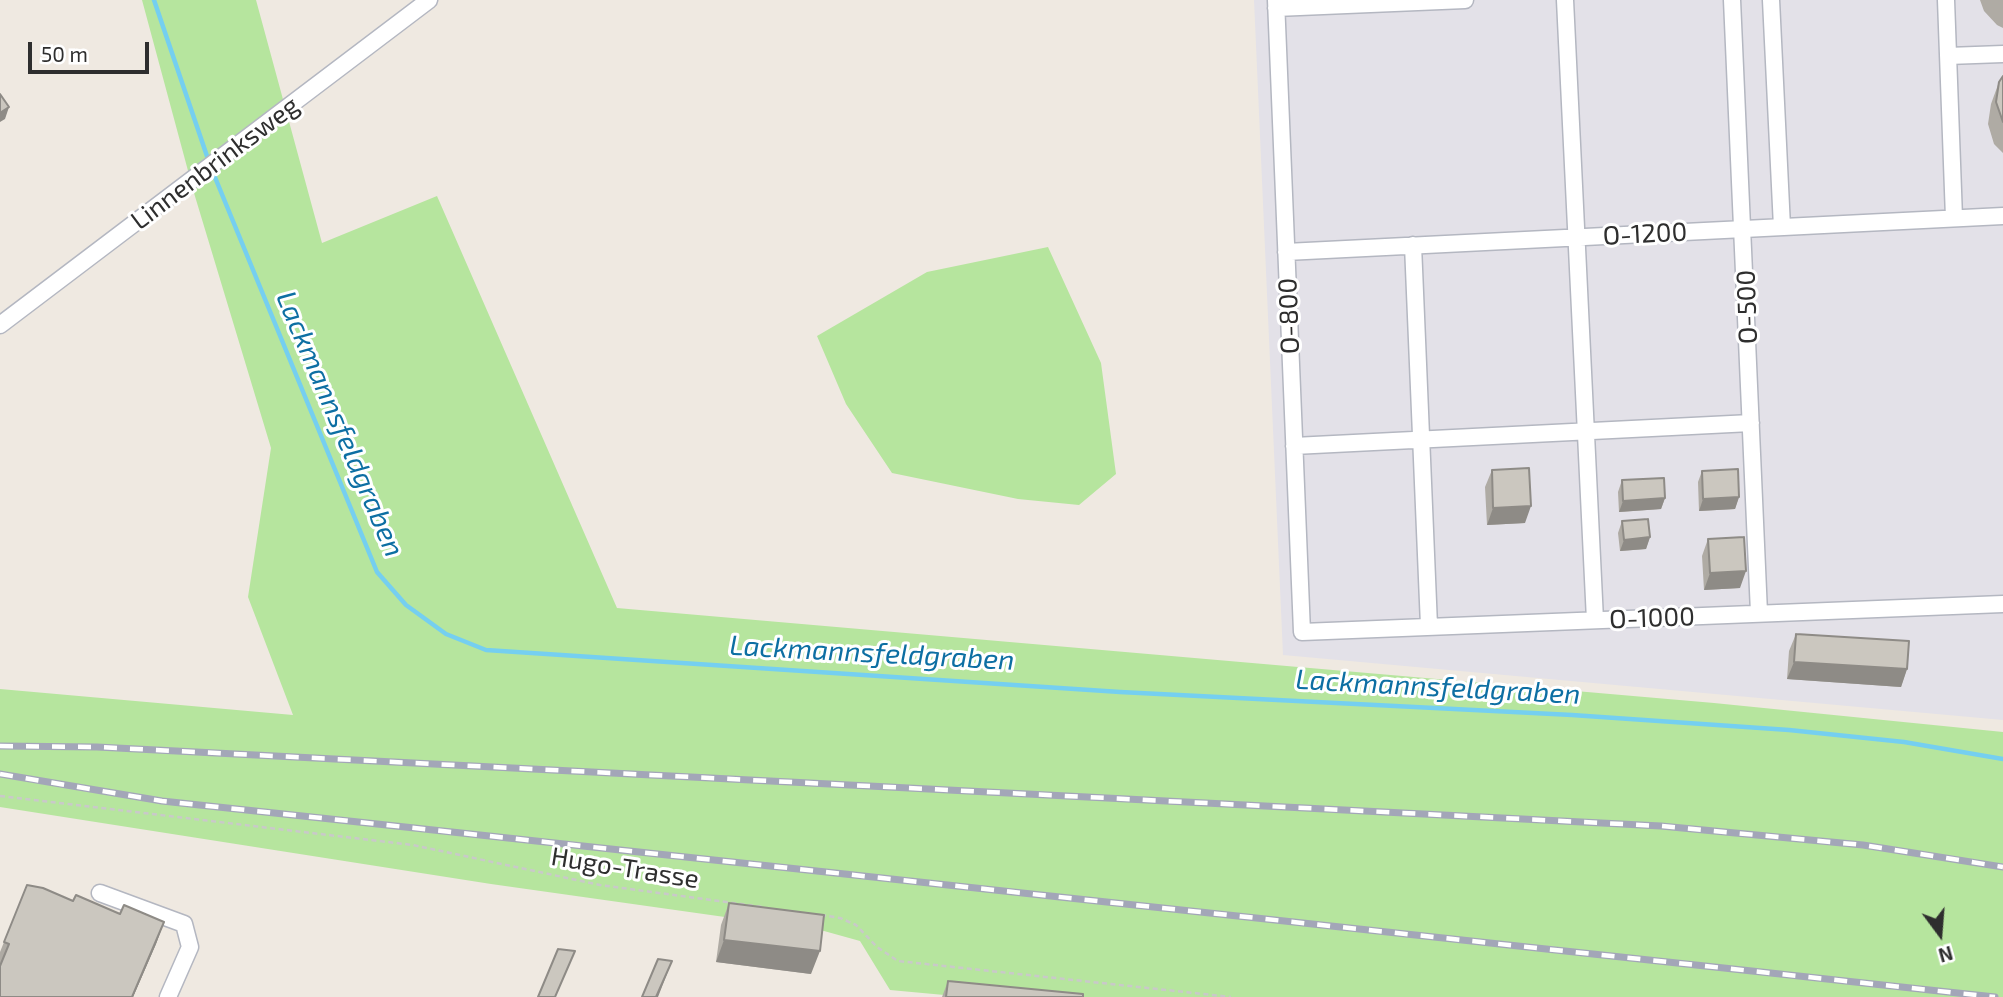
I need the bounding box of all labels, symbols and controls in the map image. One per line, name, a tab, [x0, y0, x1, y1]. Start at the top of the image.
scale bar	[32, 28, 152, 72]
text: 50 m	[41, 41, 88, 66]
street label: Linnenbrinksweg	[125, 90, 305, 236]
street label: O-1200	[1602, 216, 1688, 252]
street label: O-500	[1730, 269, 1764, 345]
street label: O-800	[1272, 277, 1306, 355]
water label: Lackmannsfeldgraben	[269, 286, 411, 562]
street label: O-1000	[1609, 601, 1695, 635]
water label: Lackmannsfeldgraben	[729, 629, 1015, 677]
water label: Lackmannsfeldgraben	[1295, 663, 1581, 711]
street label: Hugo-Trasse	[549, 841, 701, 895]
north arrow	[1905, 899, 1975, 969]
text: N	[1936, 942, 1956, 968]

